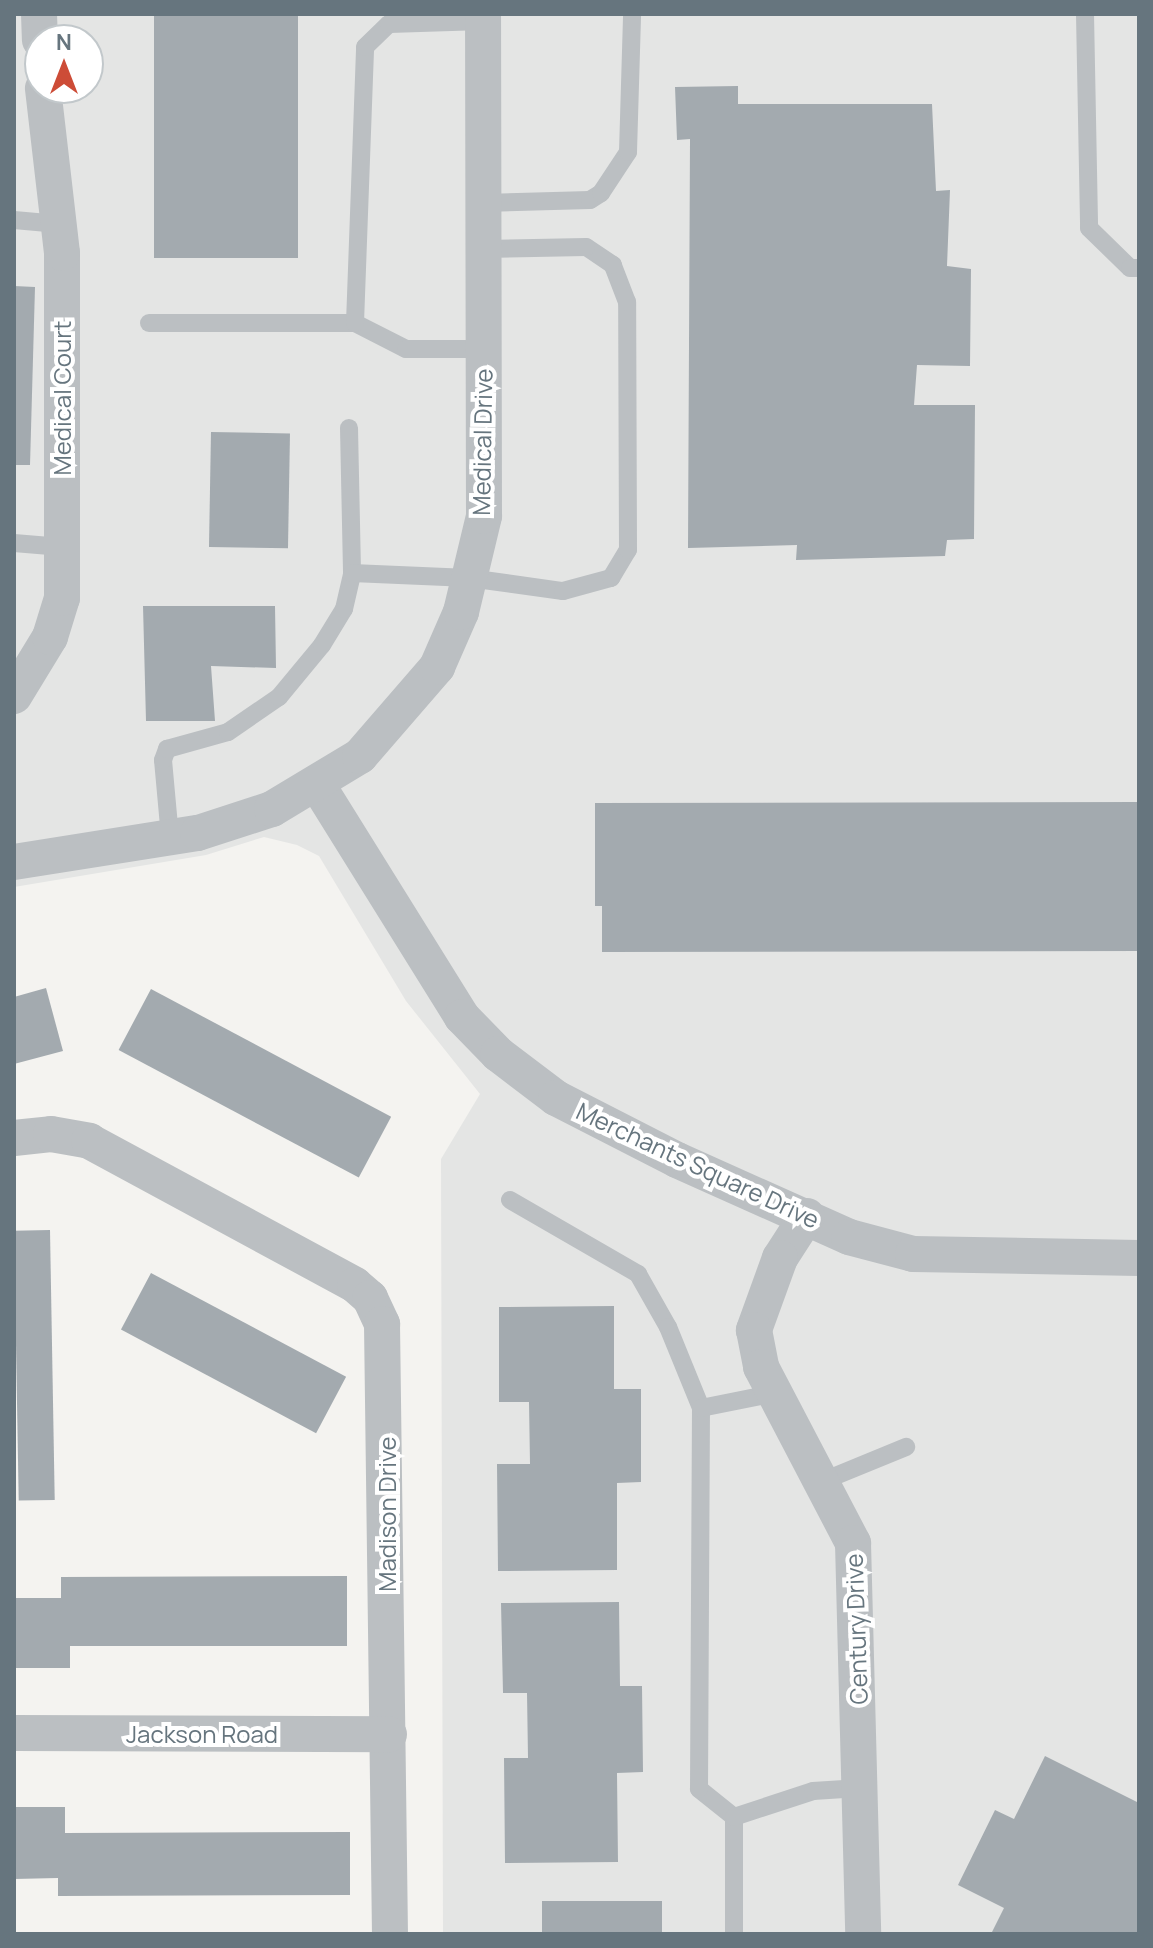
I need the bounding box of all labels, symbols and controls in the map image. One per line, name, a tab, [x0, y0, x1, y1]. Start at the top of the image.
north arrow	[24, 24, 104, 104]
text: N	[56, 27, 72, 57]
street label: Medical Court	[48, 321, 76, 475]
street label: Medical Drive	[466, 368, 498, 516]
street label: Merchants Square Drive	[572, 1096, 824, 1234]
street label: Madison Drive	[373, 1436, 401, 1592]
street label: Century Drive	[839, 1553, 873, 1705]
street label: Jackson Road	[126, 1720, 278, 1748]

